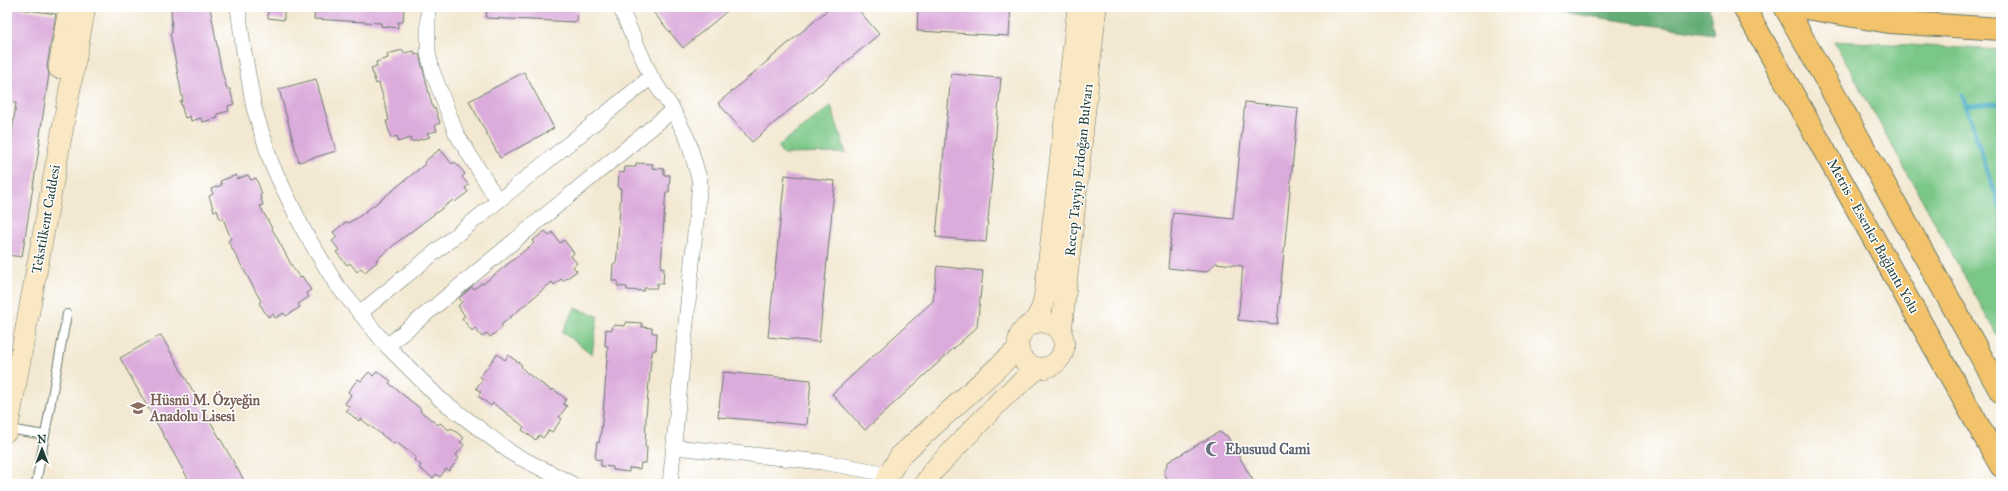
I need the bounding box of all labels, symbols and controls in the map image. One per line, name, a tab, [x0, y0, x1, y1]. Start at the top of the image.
street label: Recep Tayyip Erdoğan Bulvarı	[1061, 83, 1097, 257]
street label: Metris - Esenler Bağlantı Yolu	[1823, 156, 1923, 317]
street label: Tekstilkent Caddesi	[28, 163, 64, 275]
place label: Hüsnü M. Özyeğin Anadolu Lisesi	[149, 390, 261, 425]
school or university icon: Hüsnü M. Özyeğin Anadolu Lisesi	[129, 399, 147, 417]
north arrow	[22, 429, 62, 469]
text: N	[37, 433, 47, 446]
mosque icon: Ebusuud Cami	[1204, 440, 1222, 458]
place label: Ebusuud Cami	[1225, 441, 1311, 458]

